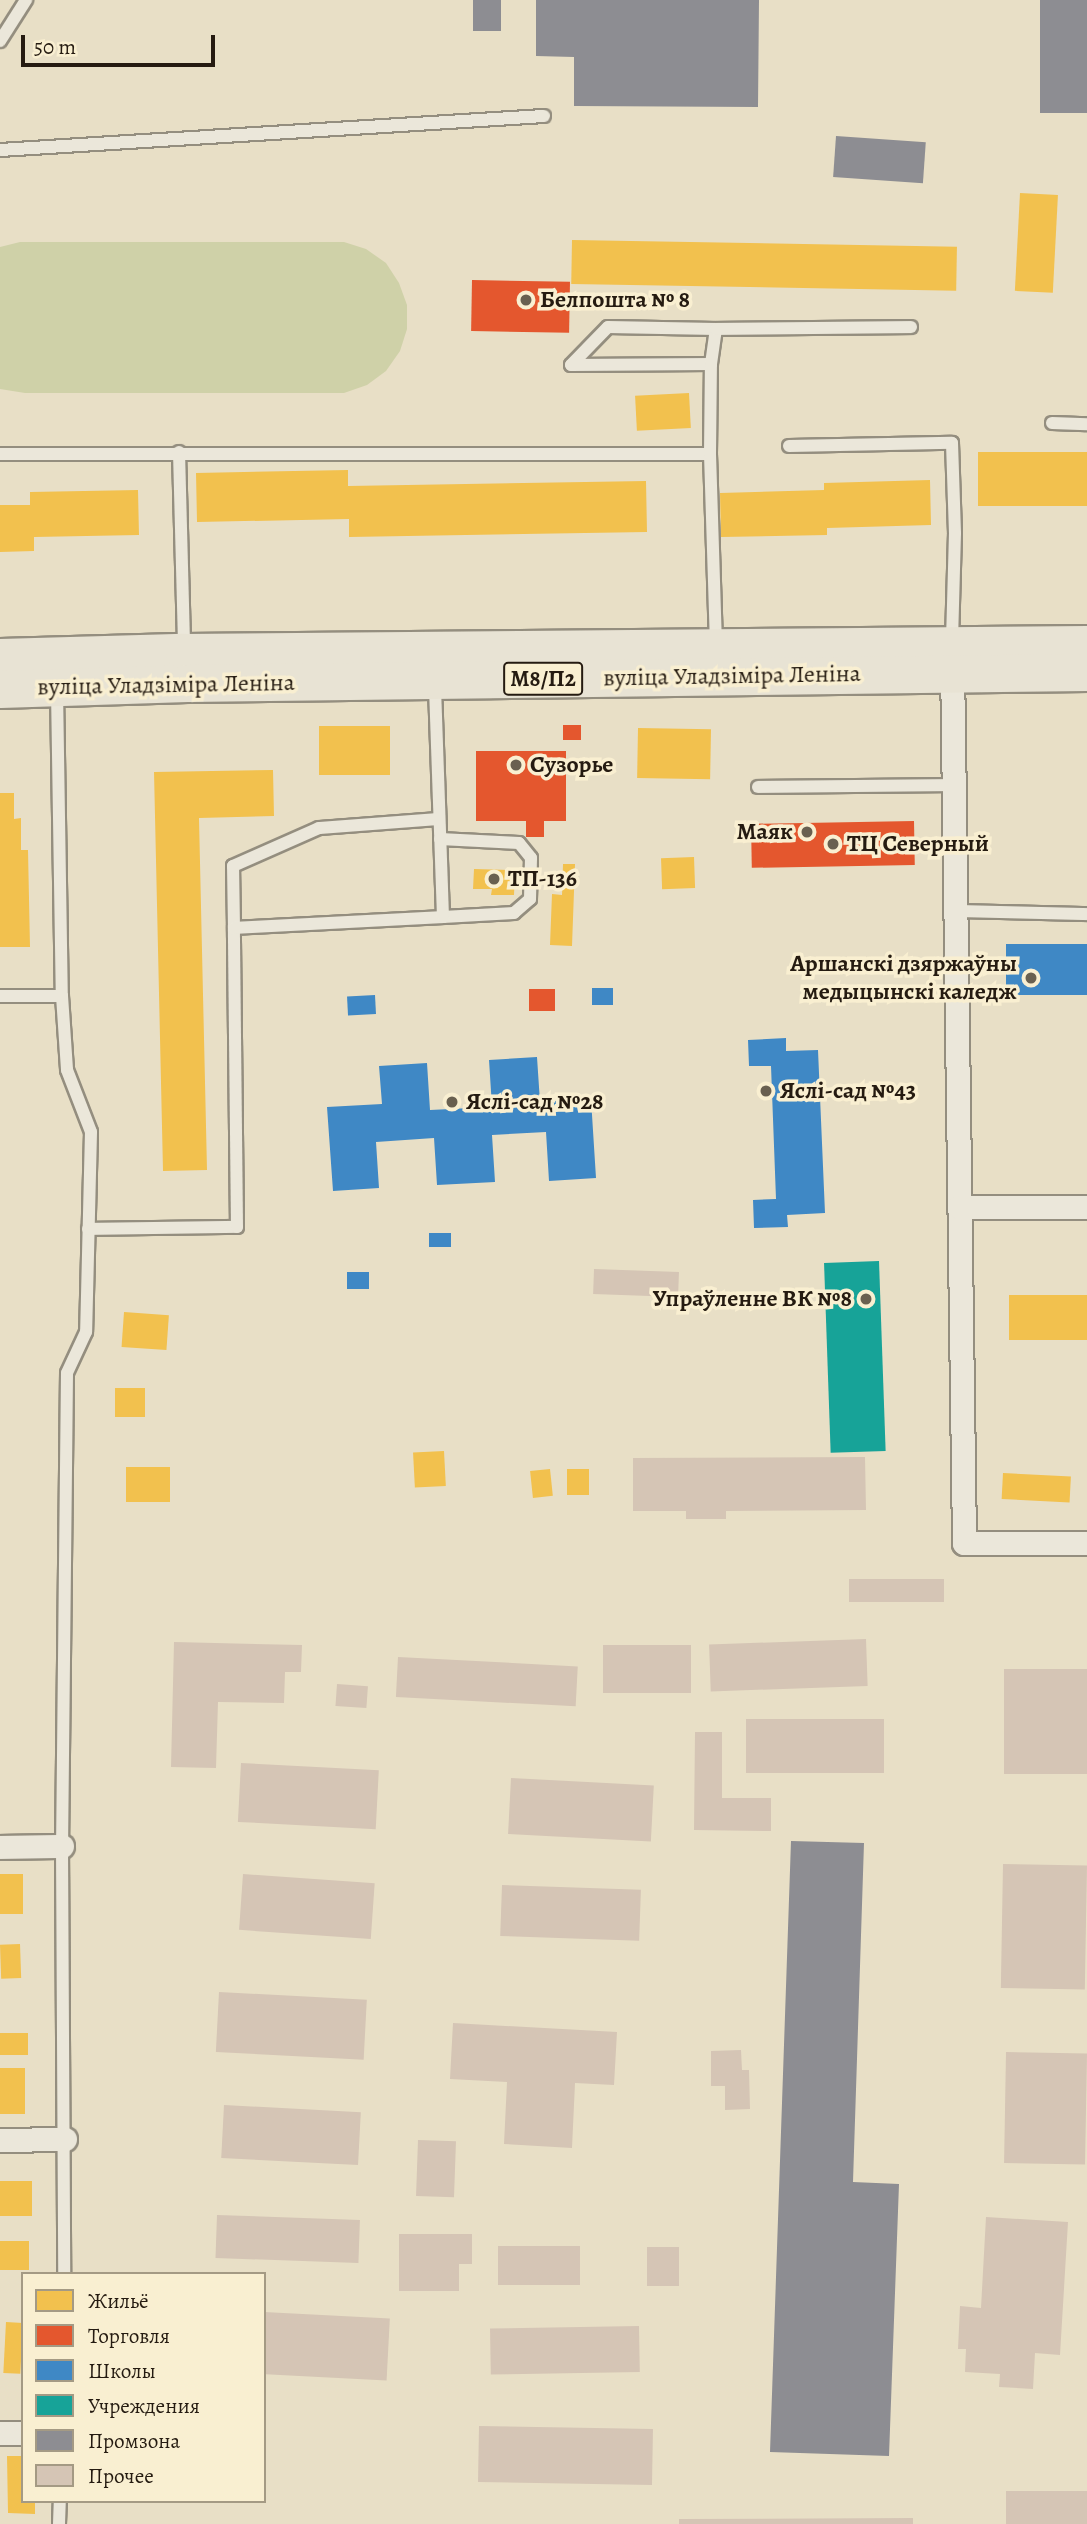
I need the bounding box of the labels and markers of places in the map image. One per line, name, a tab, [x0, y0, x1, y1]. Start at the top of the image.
place label: Белпошта № 8	[540, 286, 690, 314]
marker: Белпошта № 8	[518, 292, 534, 308]
place label: Сузорье	[530, 751, 613, 779]
marker: Сузорье	[508, 757, 524, 773]
place label: Маяк	[737, 818, 793, 846]
marker: Маяк	[799, 824, 815, 840]
place label: ТЦ Северный	[847, 830, 989, 858]
marker: ТЦ Северный	[825, 836, 841, 852]
place label: ТП-136	[508, 865, 577, 893]
marker: ТП-136	[486, 871, 502, 887]
place label: Аршанскі дзяржаўны медыцынскі каледж	[790, 950, 1017, 1006]
marker: Аршанскі дзяржаўны медыцынскі каледж	[1023, 970, 1039, 986]
place label: Яслі-сад №43	[780, 1077, 916, 1105]
marker: Яслі-сад №43	[758, 1083, 774, 1099]
place label: Яслі-сад №28	[466, 1088, 604, 1116]
marker: Яслі-сад №28	[444, 1094, 460, 1110]
place label: Упраўленне ВК №8	[653, 1285, 852, 1313]
marker: Упраўленне ВК №8	[858, 1291, 874, 1307]

